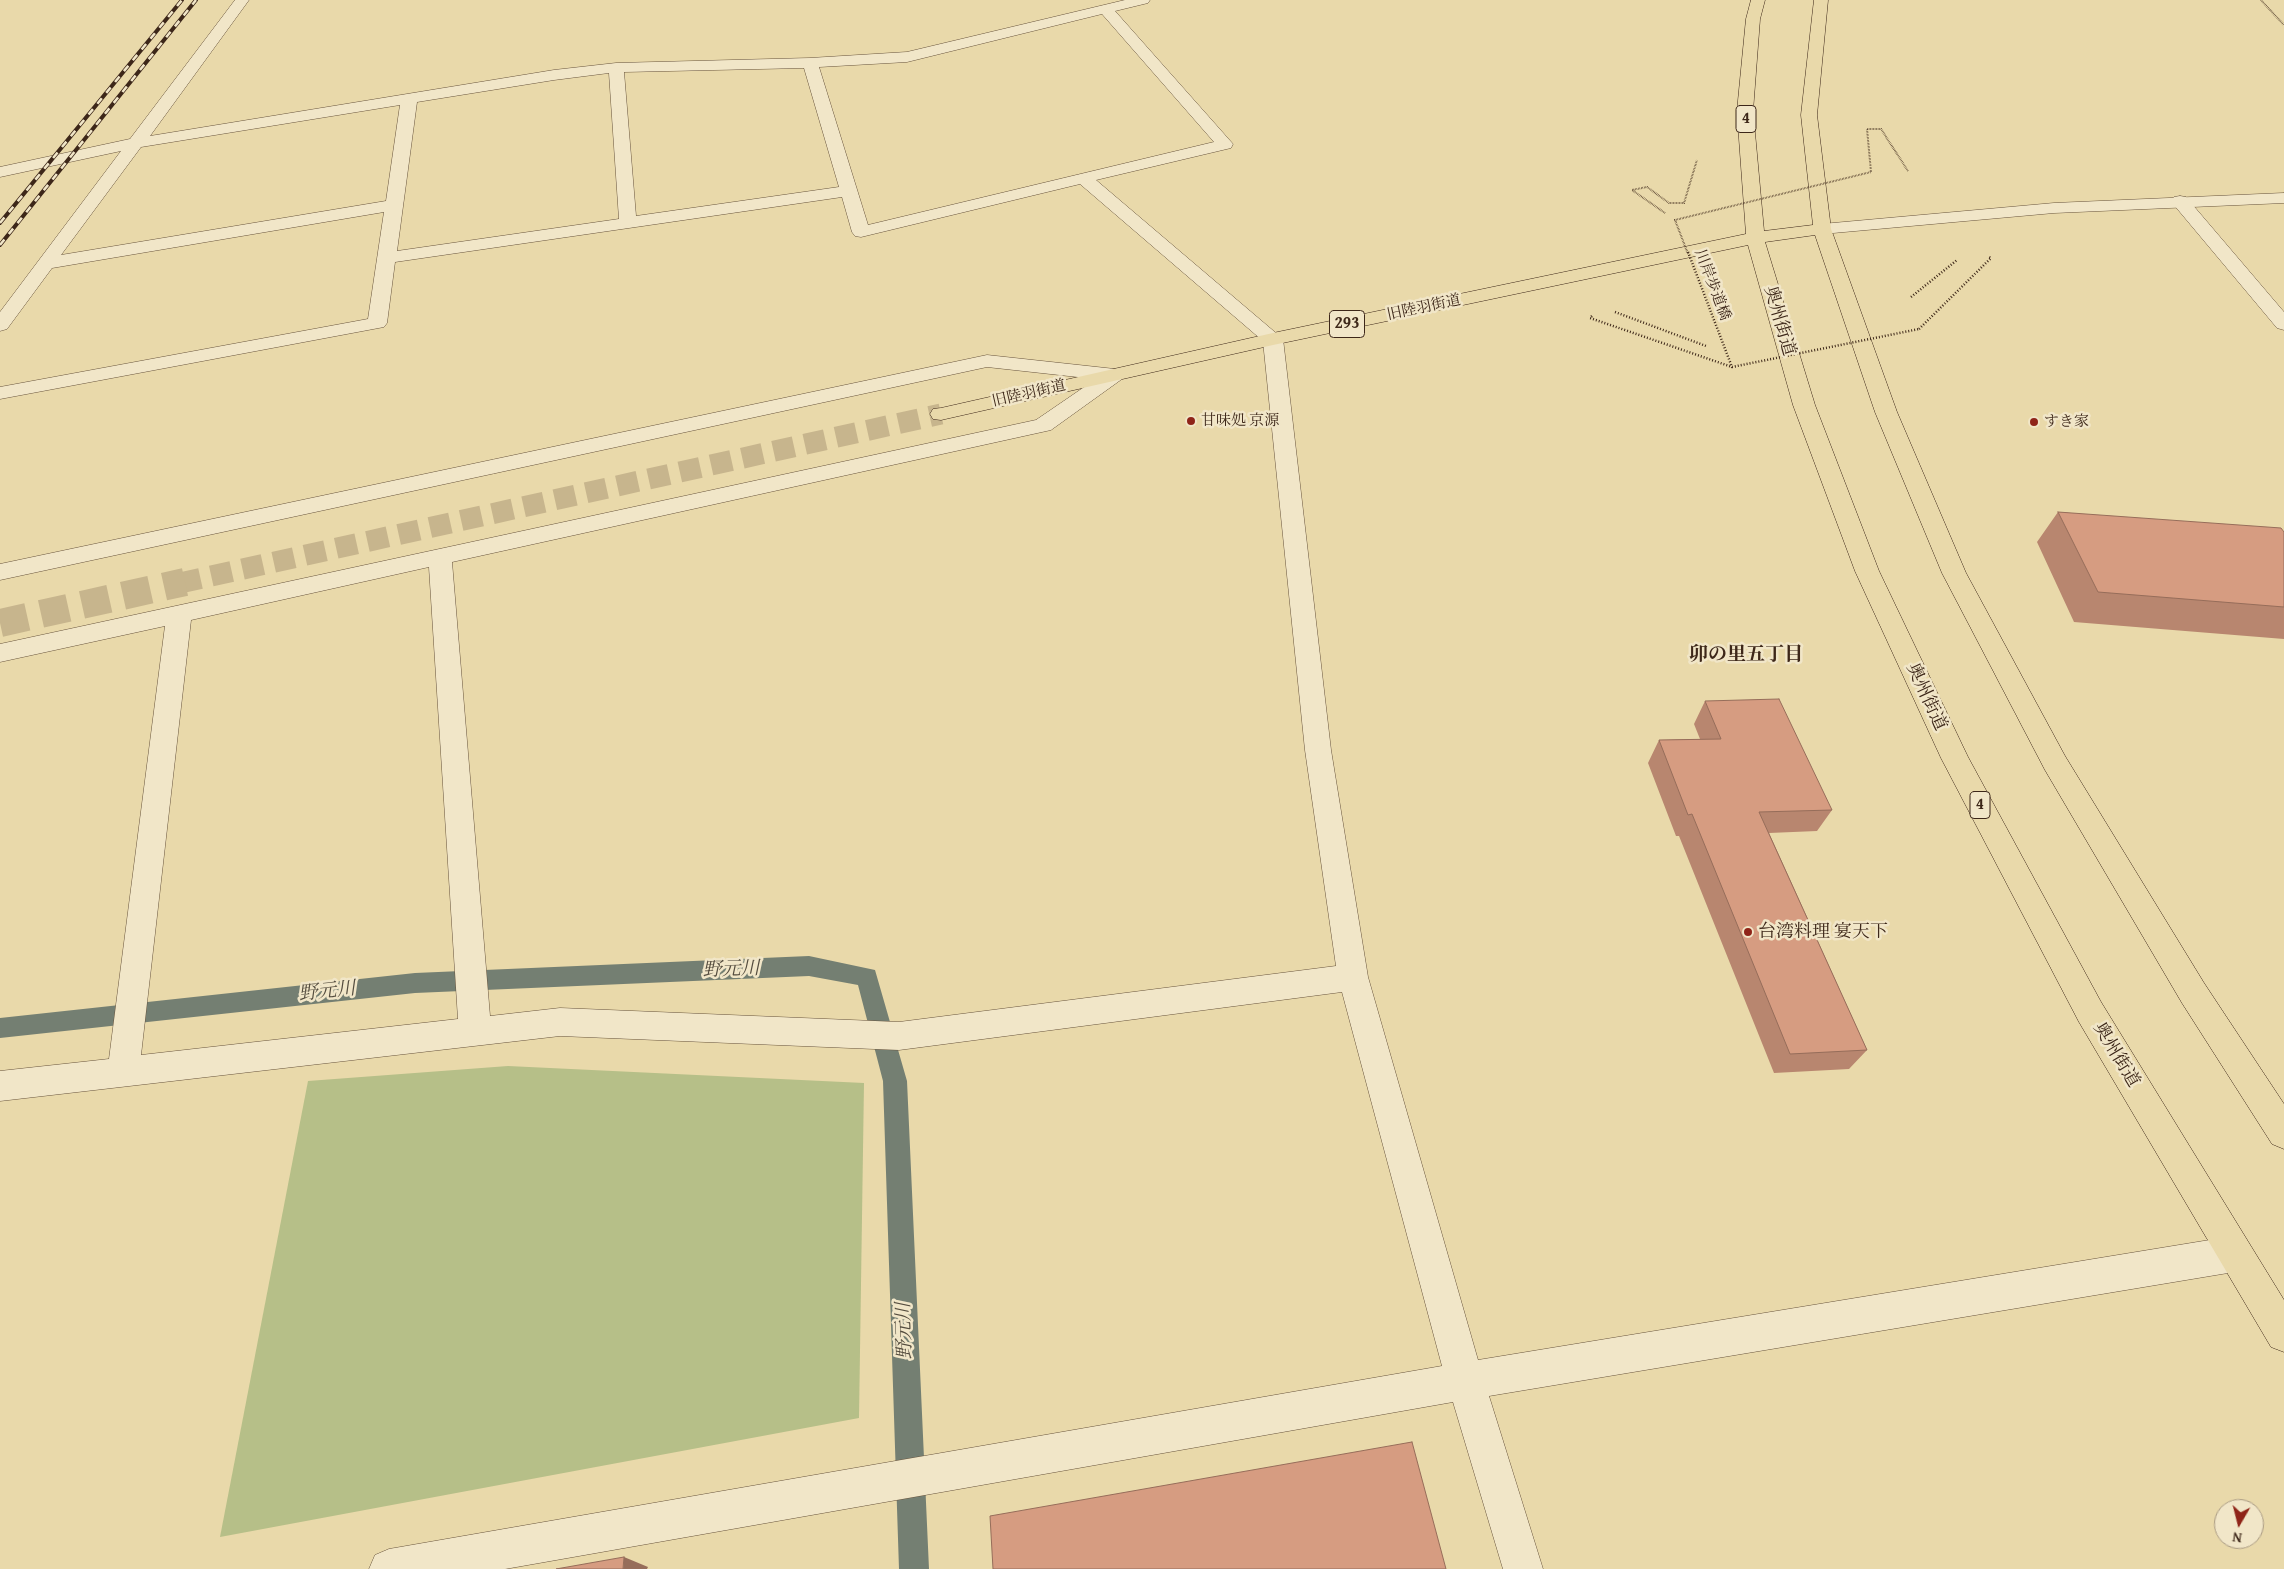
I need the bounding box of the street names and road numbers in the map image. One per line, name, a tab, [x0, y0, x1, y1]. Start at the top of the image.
road number: 4	[1736, 106, 1756, 132]
street label: 川岸歩道橋	[1690, 247, 1734, 323]
street label: 奥州街道	[1759, 283, 1799, 359]
street label: 旧陸羽街道	[1385, 291, 1463, 325]
road number: 293	[1330, 310, 1364, 338]
street label: 旧陸羽街道	[990, 377, 1068, 411]
street label: 奥州街道	[1901, 660, 1951, 734]
road number: 4	[1970, 792, 1990, 818]
street label: 奥州街道	[2088, 1019, 2144, 1091]

